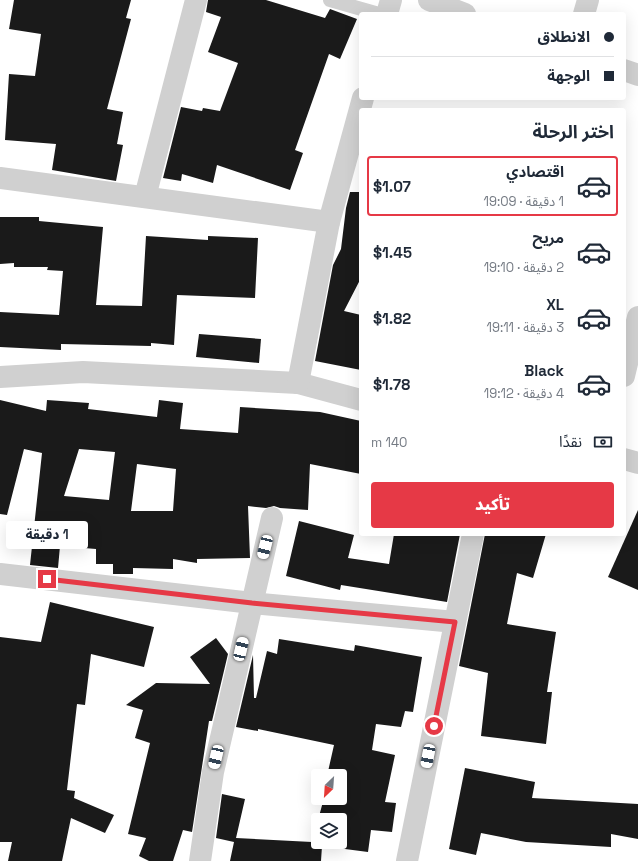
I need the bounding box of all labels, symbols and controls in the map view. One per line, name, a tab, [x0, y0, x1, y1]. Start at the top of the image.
text: الانطلاق	[538, 27, 590, 46]
text: الوجهة	[547, 66, 590, 85]
text: اختر الرحلة	[533, 120, 614, 143]
text: اقتصادي	[506, 162, 564, 181]
icon: car	[576, 168, 612, 204]
text: $1.07	[373, 177, 411, 196]
text: 1 دقيقة · 19:09	[484, 193, 564, 210]
text: مريح	[532, 228, 564, 247]
icon: car	[576, 234, 612, 270]
text: $1.45	[373, 243, 412, 262]
text: 2 دقيقة · 19:10	[484, 259, 564, 276]
text: XL	[546, 295, 564, 314]
icon: car	[576, 300, 612, 336]
text: $1.82	[373, 309, 411, 328]
text: 3 دقيقة · 19:11	[487, 319, 564, 336]
text: Black	[524, 361, 564, 380]
icon: car	[576, 366, 612, 402]
text: $1.78	[373, 375, 410, 394]
text: 4 دقيقة · 19:12	[484, 385, 564, 402]
icon: cash	[592, 431, 614, 453]
text: نقدًا	[559, 432, 582, 451]
text: 140 m	[371, 434, 407, 451]
button: تأكيد	[371, 482, 614, 528]
callout: 1 دقيقة	[6, 521, 88, 549]
text: 1 دقيقة	[25, 526, 69, 543]
car	[256, 534, 274, 560]
route end	[38, 570, 56, 588]
car	[232, 636, 250, 662]
route start	[425, 717, 443, 735]
car	[420, 743, 436, 769]
car	[207, 744, 225, 770]
north arrow	[311, 769, 347, 805]
map controls	[311, 769, 347, 849]
button: layers	[311, 813, 347, 849]

